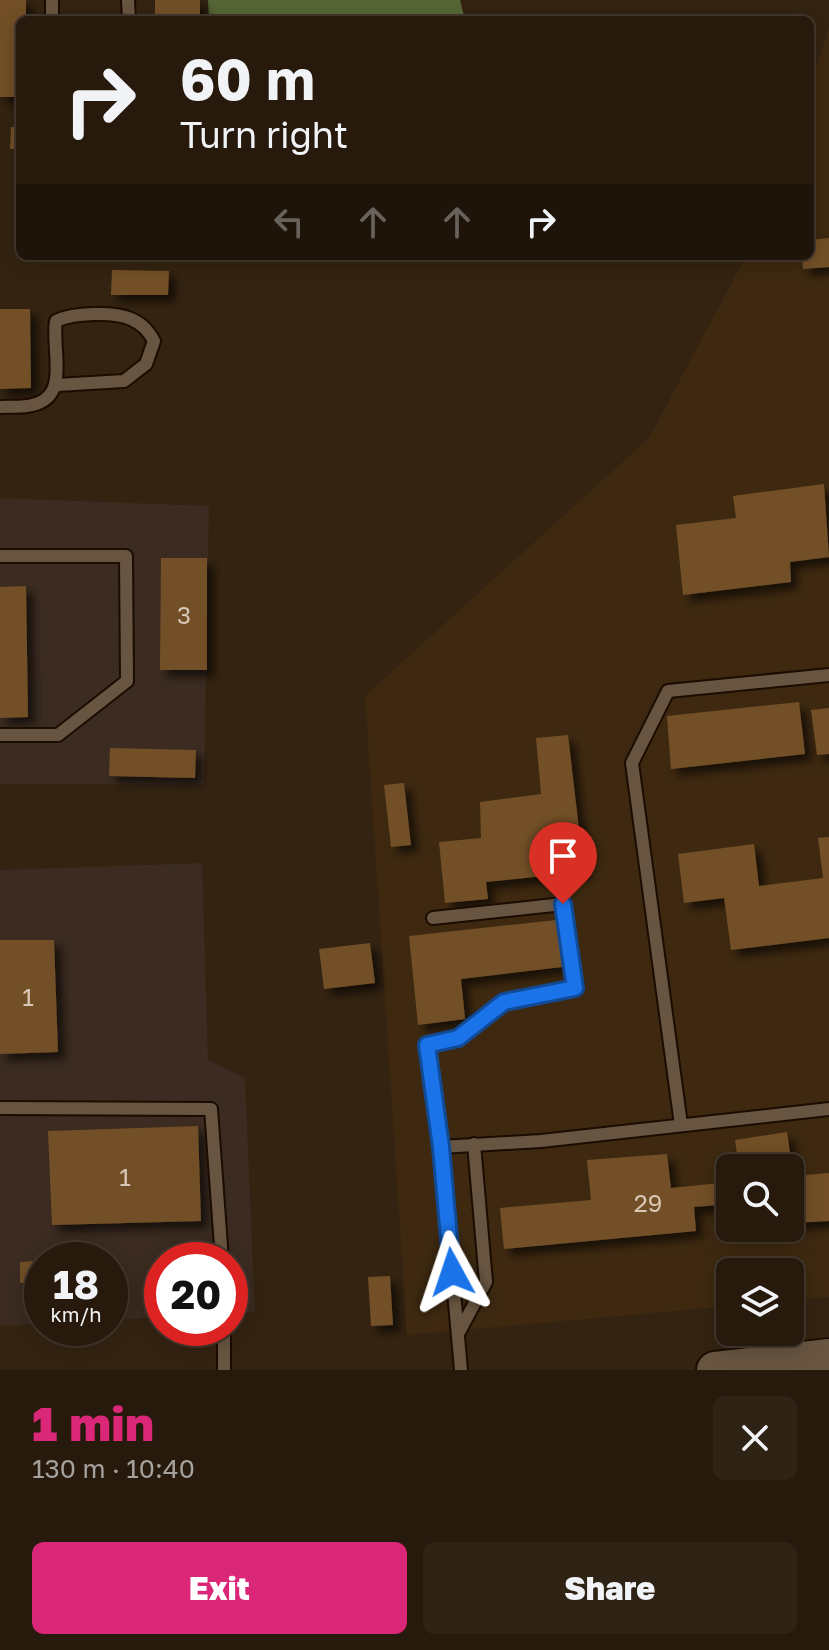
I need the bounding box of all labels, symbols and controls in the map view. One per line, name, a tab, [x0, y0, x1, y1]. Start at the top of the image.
text: 60 m	[180, 45, 315, 112]
icon: right	[48, 48, 152, 152]
text: Turn right	[180, 113, 348, 156]
icon: left	[267, 200, 311, 244]
icon: ahead	[351, 200, 395, 244]
icon: ahead	[435, 200, 479, 244]
icon: right	[519, 200, 563, 244]
house number: 3	[177, 600, 191, 629]
pin	[529, 822, 597, 904]
icon: arrive	[541, 834, 585, 878]
house number: 1	[22, 982, 34, 1011]
map controls	[716, 1154, 804, 1346]
button: search	[716, 1154, 804, 1242]
house number: 1	[119, 1162, 131, 1191]
house number: 29	[634, 1188, 662, 1217]
position arrow	[410, 1230, 494, 1314]
speed limit sign: 20	[144, 1242, 248, 1346]
button: layers	[716, 1258, 804, 1346]
text: 18	[53, 1260, 99, 1308]
text: km/h	[51, 1302, 101, 1326]
text: 1 min	[32, 1394, 154, 1452]
button: close	[713, 1396, 797, 1480]
text: 130 m · 10:40	[32, 1453, 195, 1484]
button: Exit	[32, 1542, 407, 1634]
button: Share	[423, 1542, 797, 1634]

